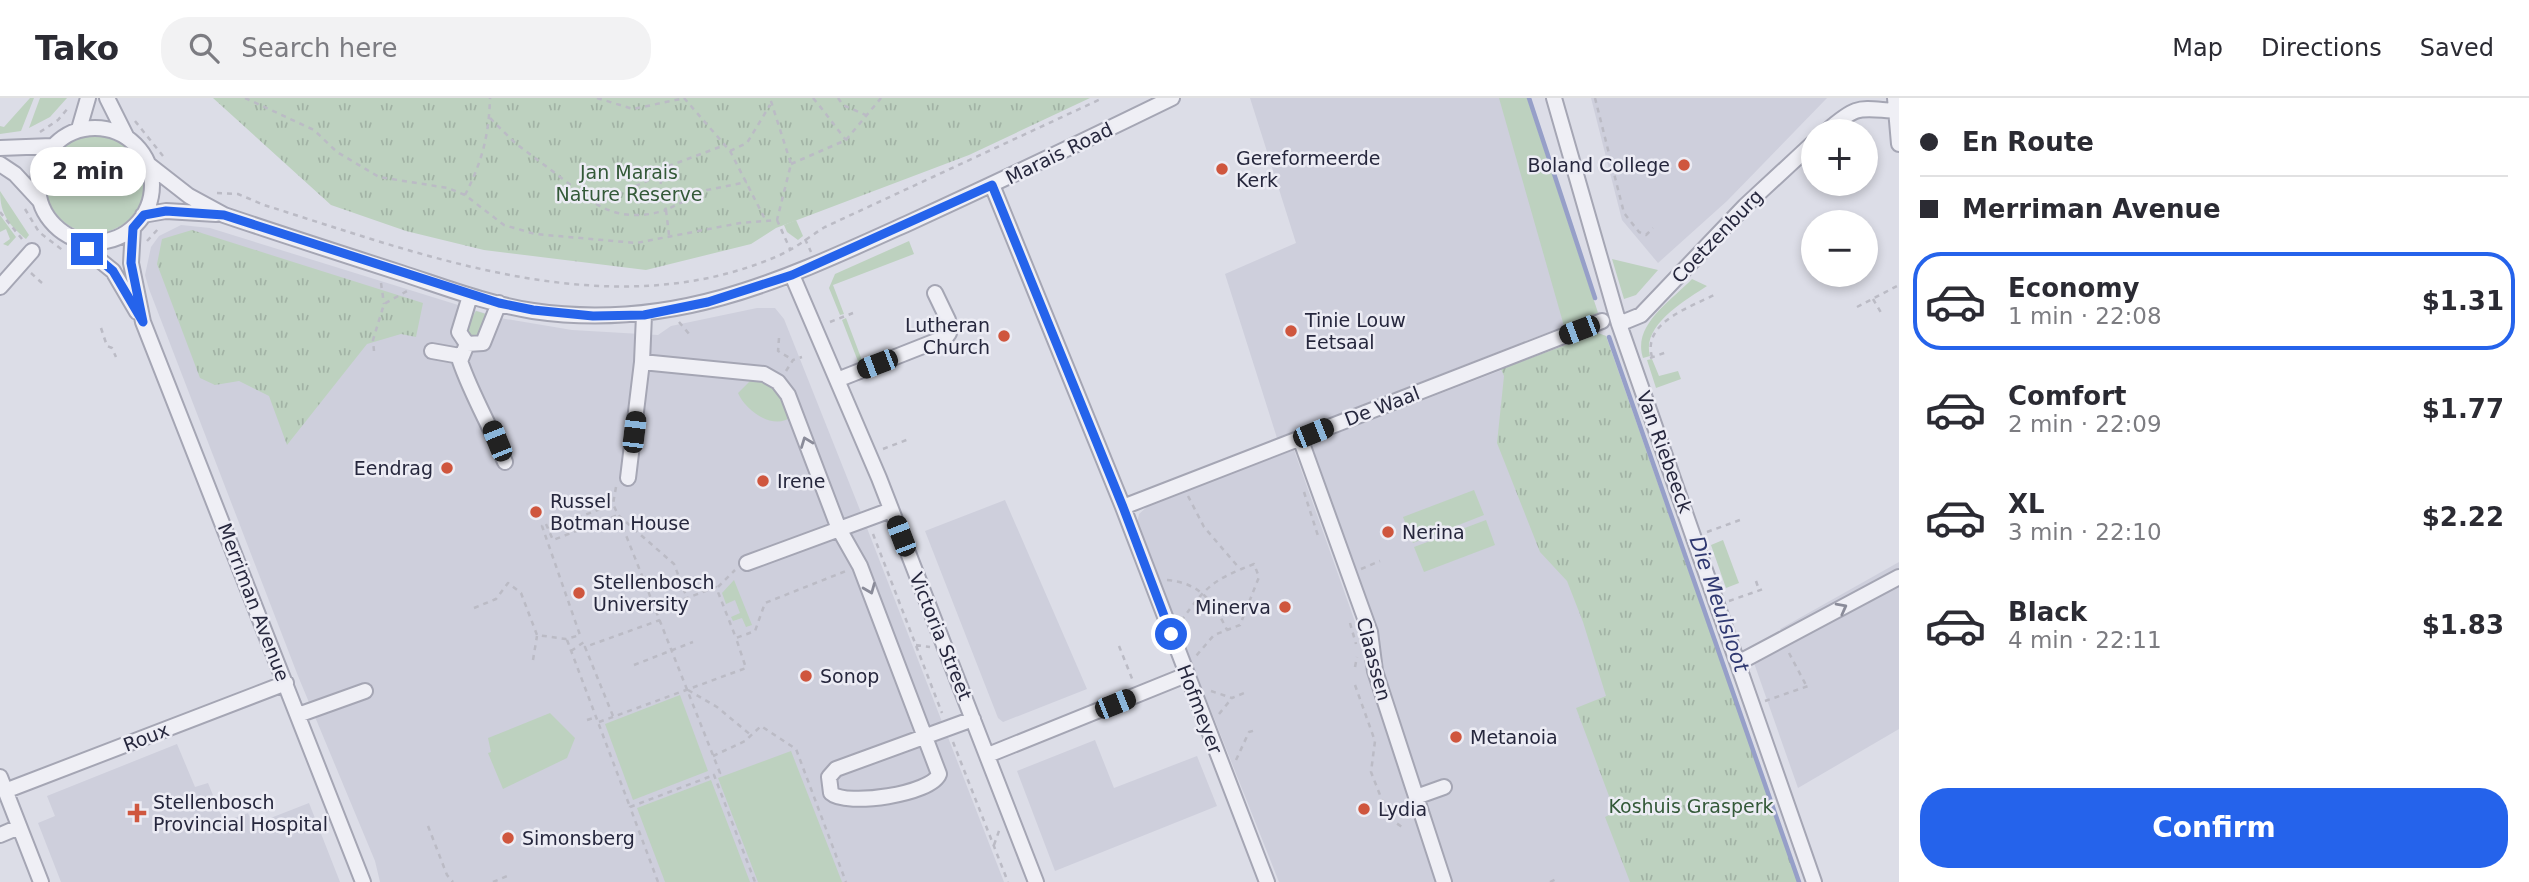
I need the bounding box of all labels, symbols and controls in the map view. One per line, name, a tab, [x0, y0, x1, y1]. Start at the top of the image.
search box	[161, 17, 651, 80]
text: Tako	[35, 29, 119, 68]
icon: search	[185, 29, 223, 67]
text: Search here	[241, 33, 397, 63]
text: Map	[2172, 34, 2223, 62]
text: Directions	[2261, 34, 2382, 62]
text: Saved	[2420, 34, 2494, 62]
street label: Marais Road	[1002, 118, 1116, 188]
map controls	[1801, 119, 1878, 287]
button: +	[1801, 119, 1878, 196]
text: En Route	[1962, 127, 2094, 157]
place label: Gereformeerde Kerk	[1236, 147, 1380, 191]
callout: 2 min	[29, 148, 145, 197]
place label: Boland College	[1527, 154, 1670, 176]
marker: Boland College	[1676, 157, 1692, 173]
text: 2 min	[52, 158, 124, 184]
park label: Jan Marais Nature Reserve	[556, 161, 702, 205]
marker: Gereformeerde Kerk	[1214, 161, 1230, 177]
street label: Coetzenburg	[1667, 185, 1767, 287]
text: Merriman Avenue	[1962, 194, 2221, 224]
button: −	[1801, 210, 1878, 287]
route end	[71, 233, 103, 265]
icon: car	[1924, 270, 1987, 333]
text: Economy	[2008, 273, 2139, 303]
text: $1.31	[2422, 286, 2504, 316]
text: 1 min · 22:08	[2008, 303, 2162, 329]
place label: Tinie Louw Eetsaal	[1304, 309, 1406, 353]
car	[1556, 313, 1603, 347]
place label: Lutheran Church	[905, 314, 990, 358]
marker: Tinie Louw Eetsaal	[1283, 323, 1299, 339]
marker: Lutheran Church	[996, 328, 1012, 344]
car	[854, 347, 901, 381]
icon: car	[1924, 378, 1987, 441]
text: Comfort	[2008, 381, 2126, 411]
street label: De Waal	[1341, 382, 1423, 430]
street label: Van Riebeeck	[1633, 388, 1697, 516]
text: $1.77	[2422, 394, 2504, 424]
car	[622, 410, 647, 454]
text: 2 min · 22:09	[2008, 411, 2162, 437]
car	[1290, 415, 1337, 451]
car	[480, 418, 515, 464]
one-way arrow	[800, 437, 814, 449]
place label: Eendrag	[354, 457, 433, 479]
marker: Eendrag	[439, 460, 455, 476]
place label: Irene	[777, 470, 825, 492]
marker: Irene	[755, 473, 771, 489]
icon: car	[1924, 486, 1987, 549]
text: XL	[2008, 489, 2045, 519]
place label: Russel Botman House	[550, 490, 690, 534]
text: $2.22	[2422, 502, 2504, 532]
marker: Russel Botman House	[528, 504, 544, 520]
car	[884, 513, 919, 559]
text: 3 min · 22:10	[2008, 519, 2162, 545]
street label: Merriman Avenue	[214, 520, 294, 684]
place label: Nerina	[1402, 521, 1465, 543]
marker: Nerina	[1380, 524, 1396, 540]
water label: Die Meulsloot	[1684, 533, 1754, 676]
street label: Victoria Street	[905, 569, 977, 703]
place label: Stellenbosch University	[593, 571, 715, 615]
one-way arrow	[861, 583, 875, 595]
marker: Stellenbosch University	[571, 585, 587, 601]
icon: car	[1924, 594, 1987, 657]
place label: Minerva	[1195, 596, 1271, 618]
text: Black	[2008, 597, 2087, 627]
marker: Minerva	[1277, 599, 1293, 615]
one-way arrow	[1835, 603, 1847, 616]
text: $1.83	[2422, 610, 2504, 640]
street label: Claassen	[1352, 615, 1396, 703]
route start	[1155, 618, 1187, 650]
text: 4 min · 22:11	[2008, 627, 2162, 653]
street label: Hofmeyer	[1173, 661, 1227, 757]
place label: Sonop	[820, 665, 879, 687]
marker: Sonop	[798, 668, 814, 684]
car	[1092, 686, 1139, 722]
street label: Roux	[120, 718, 172, 756]
place label: Metanoia	[1470, 726, 1558, 748]
marker: Metanoia	[1448, 729, 1464, 745]
button: Confirm	[1920, 788, 2508, 868]
place label: Stellenbosch Provincial Hospital	[153, 791, 328, 835]
park label: Koshuis Grasperk	[1609, 795, 1773, 817]
place label: Lydia	[1378, 798, 1427, 820]
marker: Lydia	[1356, 801, 1372, 817]
marker: Stellenbosch Provincial Hospital	[127, 803, 147, 823]
place label: Simonsberg	[522, 827, 635, 849]
marker: Simonsberg	[500, 830, 516, 846]

